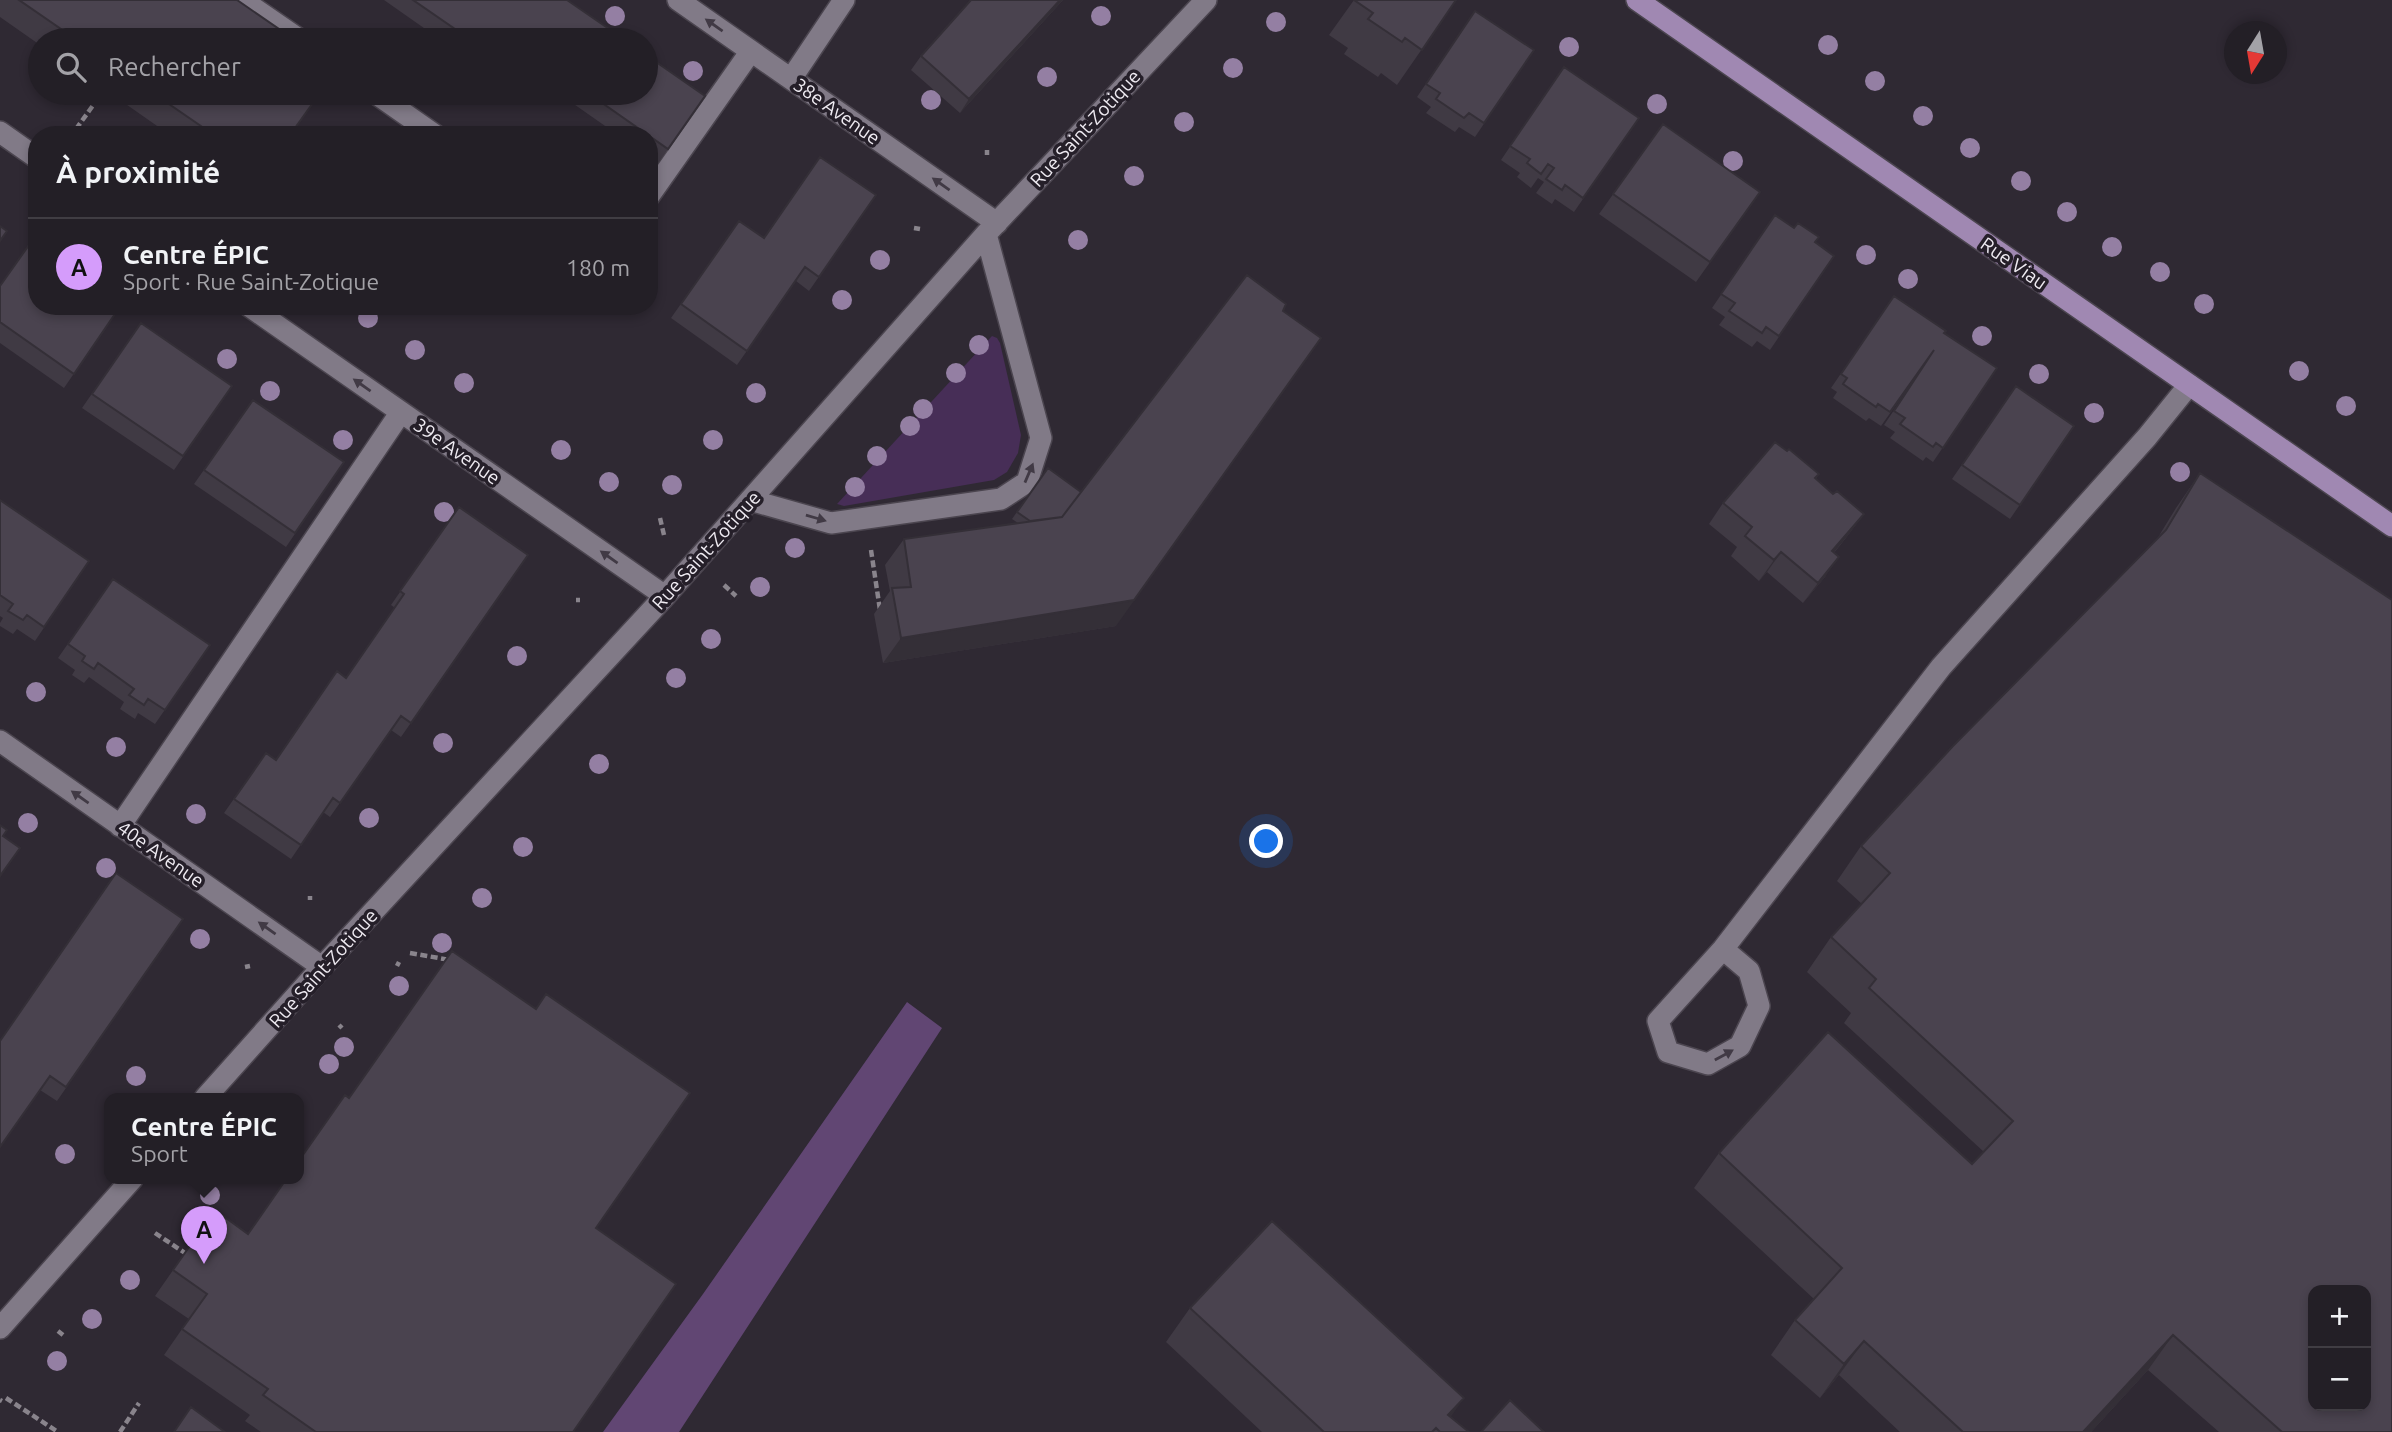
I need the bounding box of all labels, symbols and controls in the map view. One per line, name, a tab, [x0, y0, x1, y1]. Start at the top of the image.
one-way arrow	[705, 18, 723, 32]
north arrow	[2224, 21, 2287, 84]
search box	[28, 28, 658, 105]
icon: search	[52, 48, 90, 86]
text: Rechercher	[108, 52, 241, 81]
street label: Rue Saint-Zotique	[1025, 65, 1145, 191]
street label: 38e Avenue	[790, 73, 884, 149]
text: À proximité	[56, 155, 220, 189]
one-way arrow	[932, 177, 950, 191]
street label: Rue Viau	[1977, 232, 2051, 294]
text: Centre ÉPIC	[123, 240, 269, 269]
text: A	[71, 255, 87, 280]
text: 180 m	[566, 255, 630, 280]
text: Sport · Rue Saint-Zotique	[123, 269, 379, 294]
one-way arrow	[353, 378, 371, 392]
street label: 39e Avenue	[410, 413, 504, 489]
one-way arrow	[1023, 462, 1034, 483]
street label: Rue Saint-Zotique	[647, 486, 765, 614]
one-way arrow	[805, 514, 826, 524]
one-way arrow	[600, 550, 618, 564]
one-way arrow	[71, 791, 89, 805]
street label: 40e Avenue	[114, 816, 208, 892]
your location	[1249, 824, 1283, 858]
street label: Rue Saint-Zotique	[264, 904, 382, 1032]
one-way arrow	[257, 922, 276, 935]
one-way arrow	[1714, 1049, 1734, 1061]
popup	[104, 1093, 304, 1184]
text: Centre ÉPIC	[131, 1112, 277, 1141]
text: Sport	[131, 1141, 188, 1166]
pin: A	[181, 1206, 227, 1264]
map controls	[2308, 1285, 2371, 1411]
button: +	[2308, 1285, 2371, 1348]
button: −	[2308, 1348, 2371, 1411]

